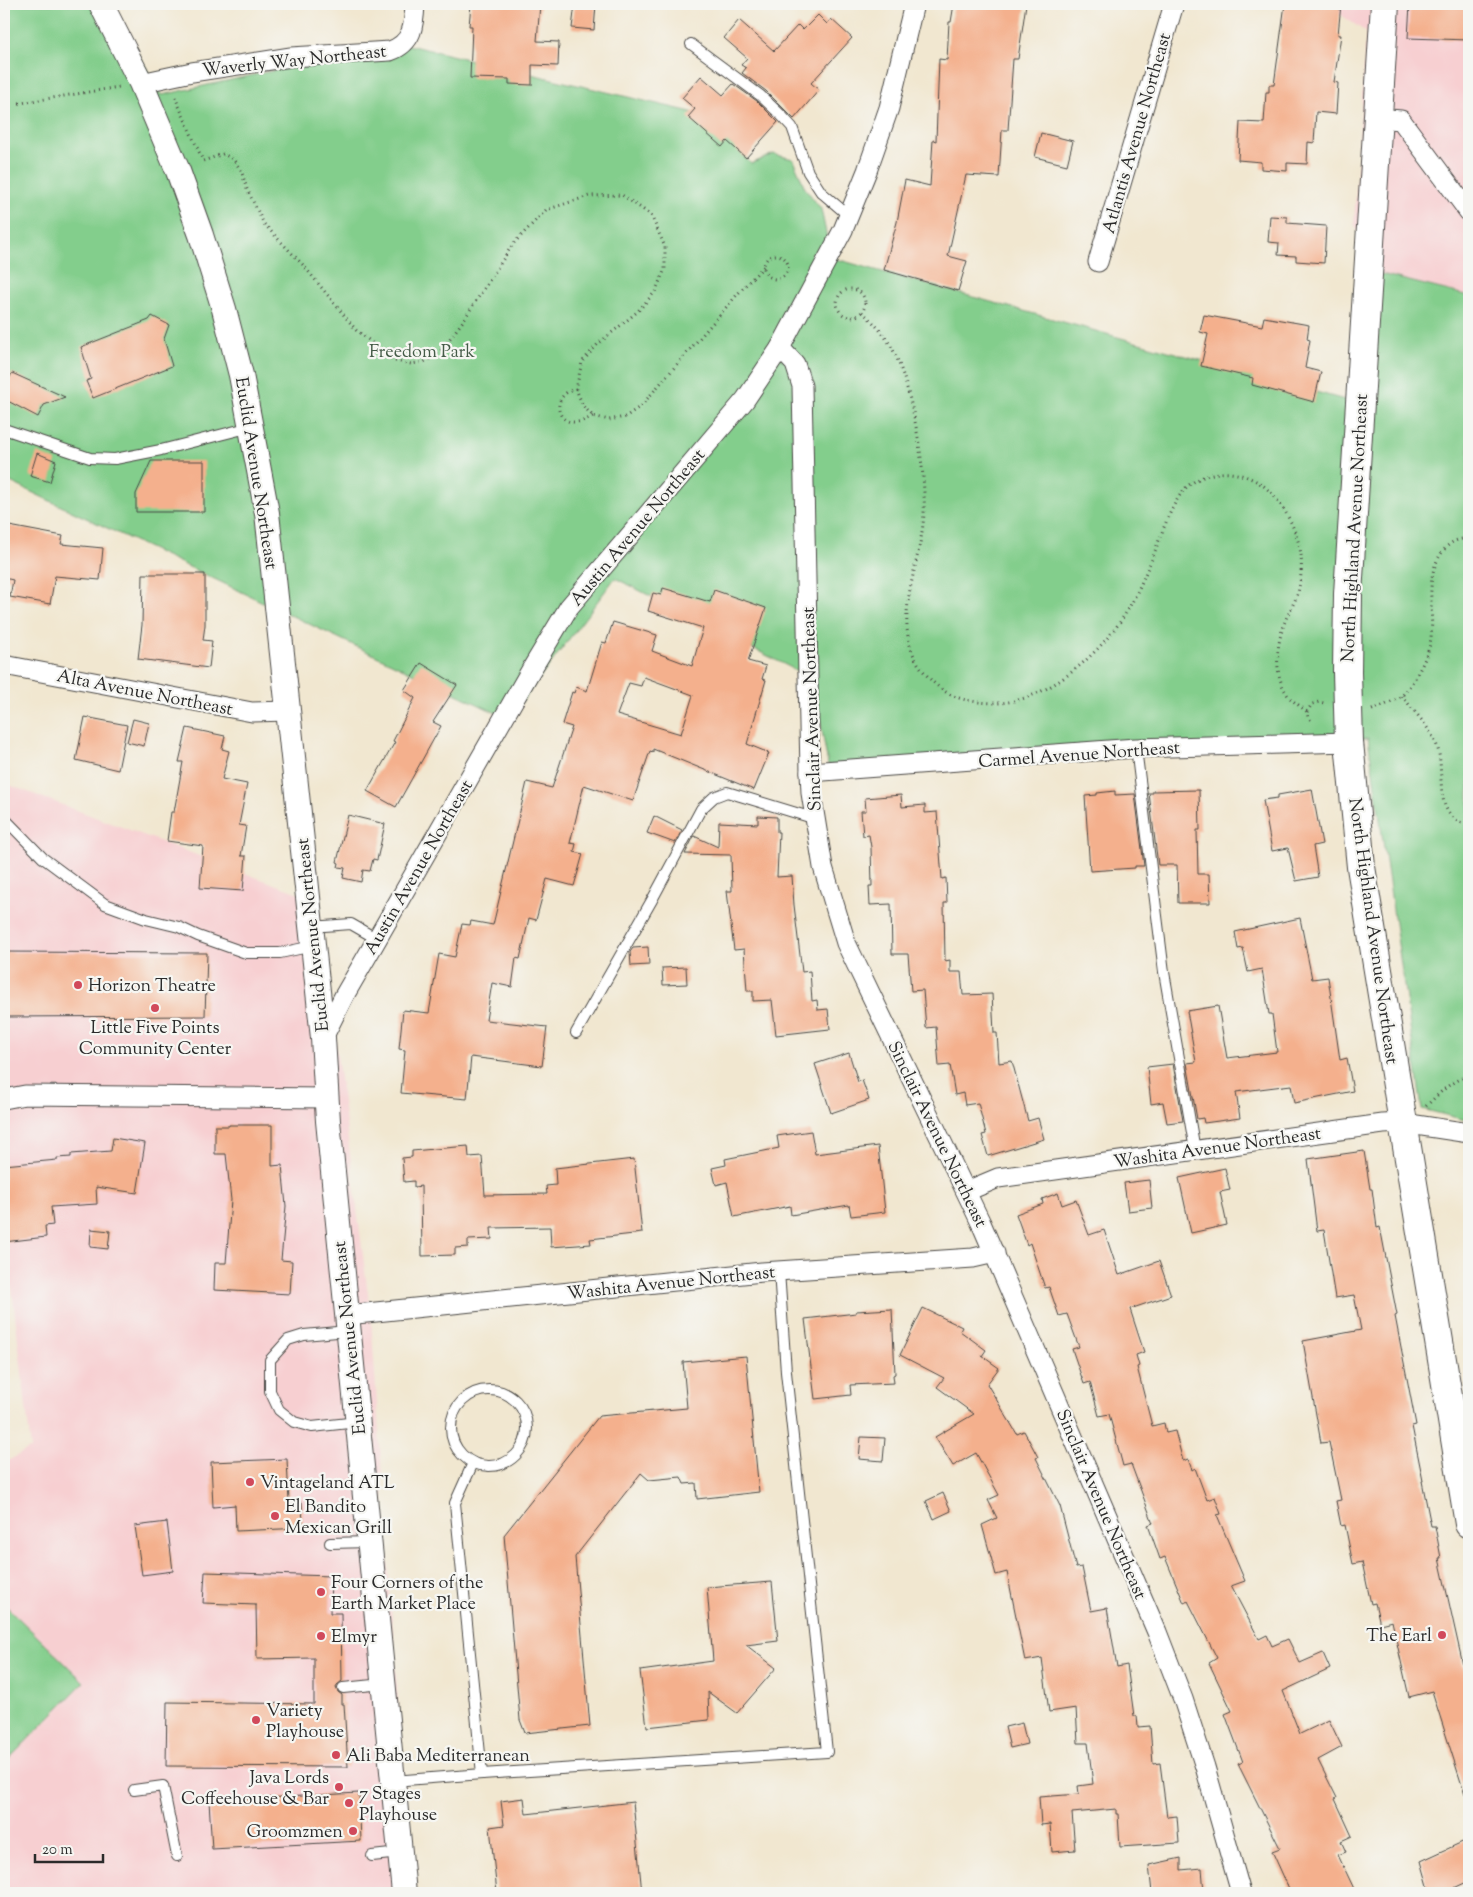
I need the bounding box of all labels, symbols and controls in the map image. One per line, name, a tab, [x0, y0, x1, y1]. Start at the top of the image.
street label: Atlantis Avenue Northeast	[1097, 30, 1179, 237]
street label: Waverly Way Northeast	[201, 39, 388, 85]
park label: Freedom Park	[369, 340, 475, 366]
street label: Euclid Avenue Northeast	[227, 375, 283, 571]
street label: North Highland Avenue Northeast	[1336, 393, 1376, 663]
street label: Austin Avenue Northeast	[565, 444, 712, 613]
street label: Sinclair Avenue Northeast	[796, 606, 830, 812]
street label: Alta Avenue Northeast	[54, 664, 235, 724]
street label: Carmel Avenue Northeast	[977, 736, 1181, 776]
street label: Austin Avenue Northeast	[359, 776, 481, 960]
street label: North Highland Avenue Northeast	[1340, 796, 1404, 1066]
street label: Euclid Avenue Northeast	[291, 837, 337, 1033]
place label: Horizon Theatre	[88, 974, 216, 1000]
marker: Horizon Theatre	[72, 979, 84, 991]
marker: Little Five Points Community Center	[149, 1002, 161, 1014]
place label: Little Five Points Community Center	[79, 1016, 232, 1063]
street label: Sinclair Avenue Northeast	[880, 1037, 993, 1232]
street label: Washita Avenue Northeast	[1112, 1122, 1323, 1176]
street label: Euclid Avenue Northeast	[328, 1240, 374, 1436]
street label: Washita Avenue Northeast	[566, 1260, 777, 1308]
street label: Sinclair Avenue Northeast	[1048, 1406, 1152, 1604]
place label: Vintageland ATL	[260, 1471, 395, 1497]
marker: Vintageland ATL	[244, 1476, 256, 1488]
place label: El Bandito Mexican Grill	[285, 1495, 392, 1542]
marker: El Bandito Mexican Grill	[269, 1510, 281, 1522]
place label: Four Corners of the Earth Market Place	[331, 1571, 483, 1618]
marker: Four Corners of the Earth Market Place	[315, 1586, 327, 1598]
place label: The Earl	[1366, 1624, 1432, 1650]
place label: Elmyr	[331, 1625, 377, 1651]
marker: The Earl	[1436, 1629, 1448, 1641]
marker: Elmyr	[315, 1630, 327, 1642]
place label: Variety Playhouse	[266, 1699, 344, 1746]
marker: Variety Playhouse	[250, 1714, 262, 1726]
place label: Ali Baba Mediterranean	[346, 1744, 530, 1770]
marker: Ali Baba Mediterranean	[330, 1749, 342, 1761]
place label: Java Lords Coffeehouse & Bar	[181, 1766, 329, 1813]
marker: Java Lords Coffeehouse & Bar	[333, 1781, 345, 1793]
place label: 7 Stages Playhouse	[359, 1782, 437, 1829]
marker: 7 Stages Playhouse	[343, 1797, 355, 1809]
place label: Groomzmen	[246, 1820, 343, 1846]
marker: Groomzmen	[347, 1825, 359, 1837]
scale bar	[35, 1832, 102, 1864]
text: 20 m	[42, 1840, 73, 1861]

